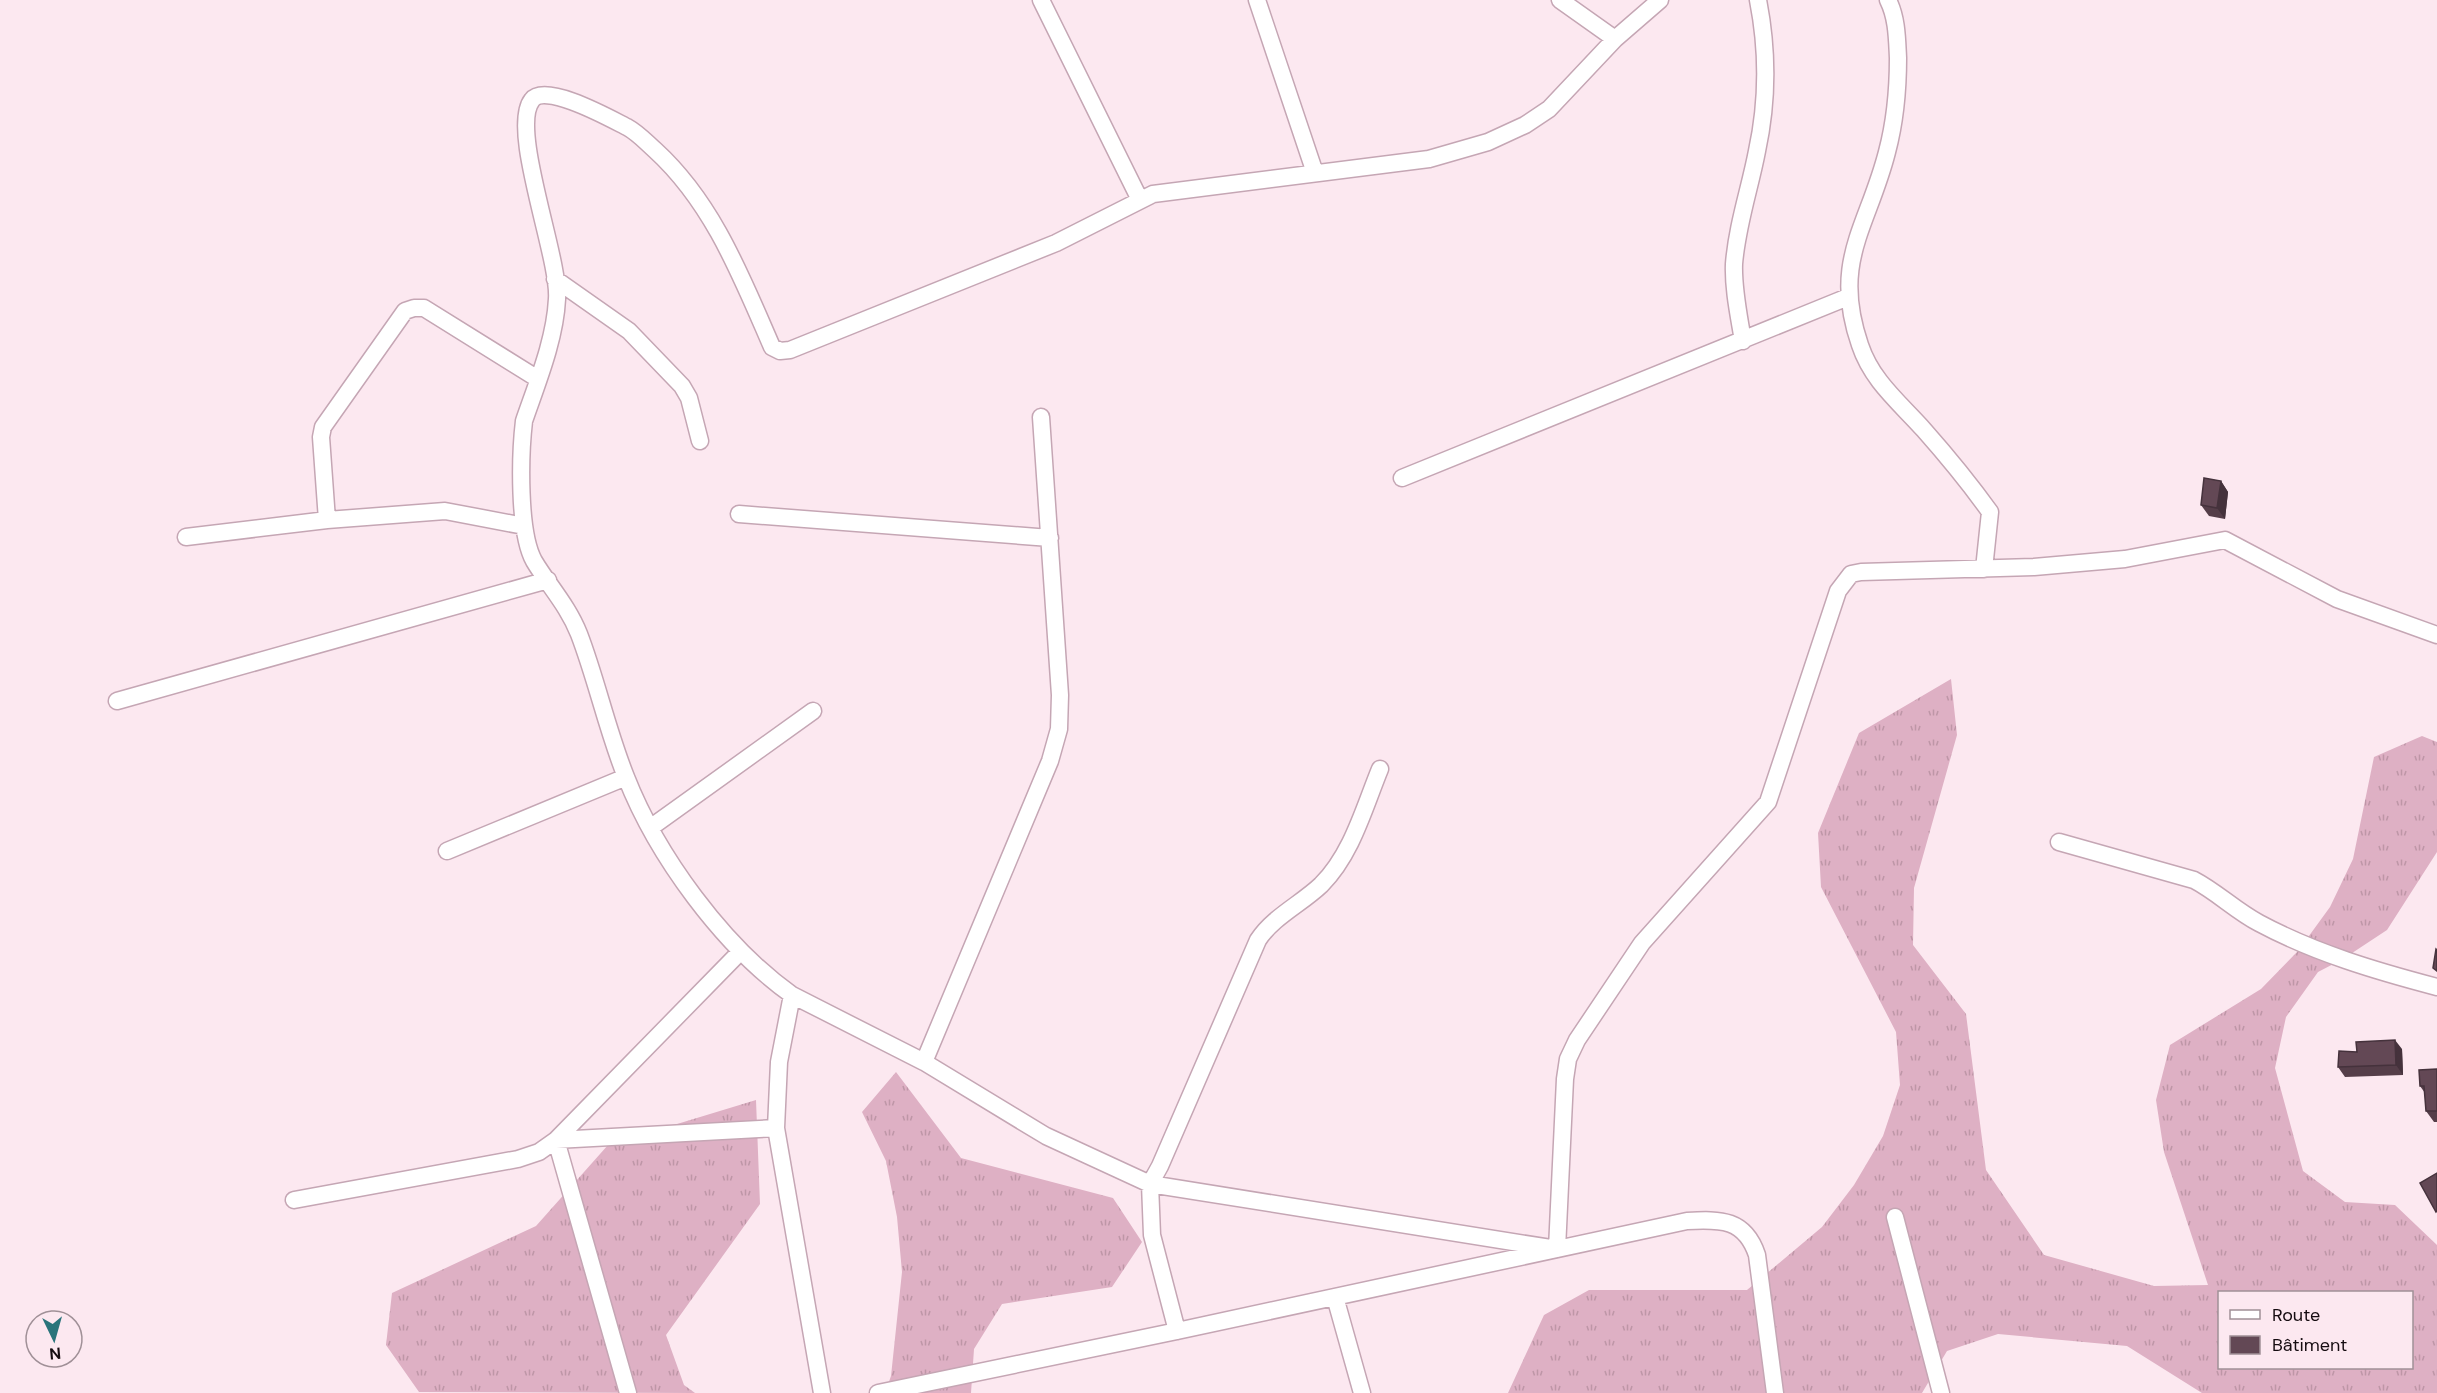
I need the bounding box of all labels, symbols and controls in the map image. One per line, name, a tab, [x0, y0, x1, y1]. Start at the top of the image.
legend	[2218, 1291, 2413, 1369]
text: Route	[2272, 1303, 2320, 1327]
north arrow	[24, 1309, 84, 1369]
text: Bâtiment	[2272, 1333, 2347, 1357]
text: N	[49, 1342, 62, 1364]

